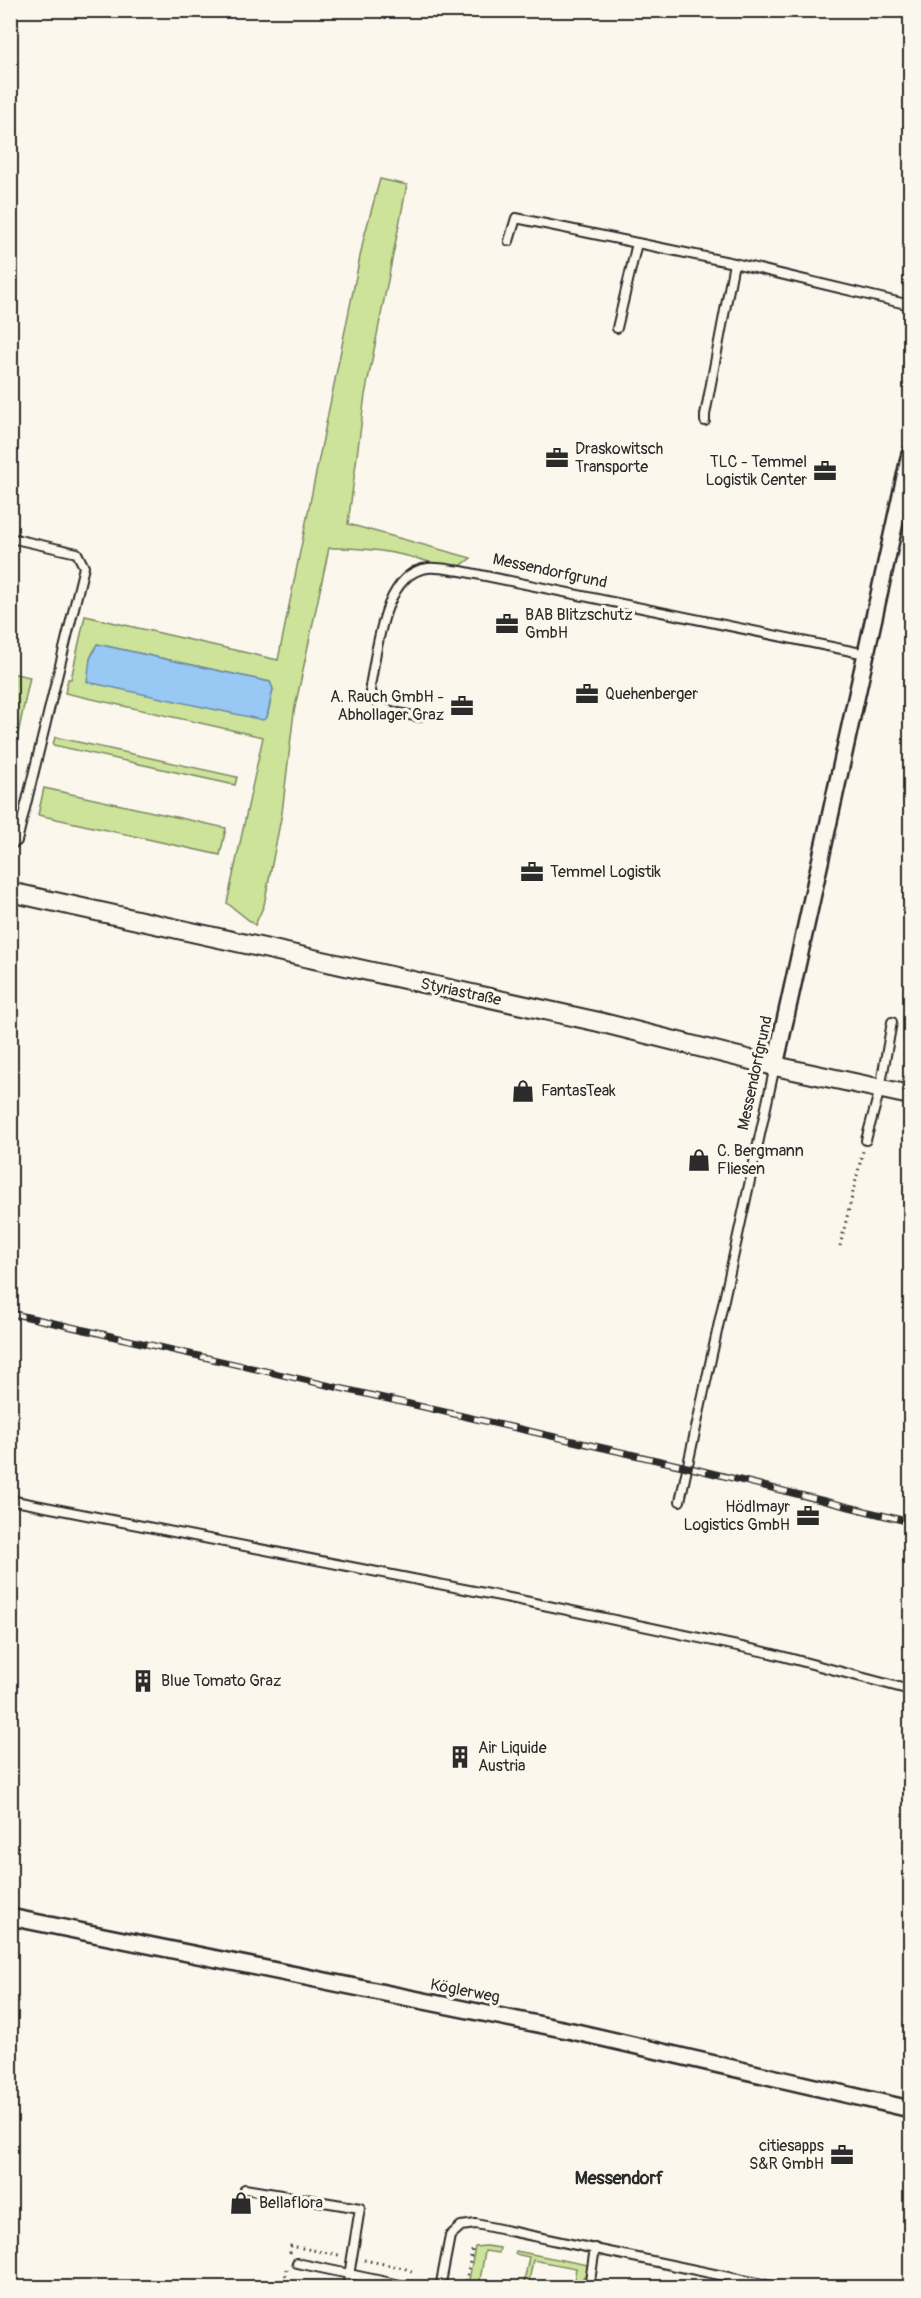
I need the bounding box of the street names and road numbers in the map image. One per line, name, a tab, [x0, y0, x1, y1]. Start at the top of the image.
street label: Messendorfgrund	[491, 549, 609, 593]
street label: Styriastraße	[419, 974, 503, 1010]
street label: Messendorfgrund	[733, 1014, 777, 1132]
street label: Köglerweg	[428, 1974, 502, 2008]

